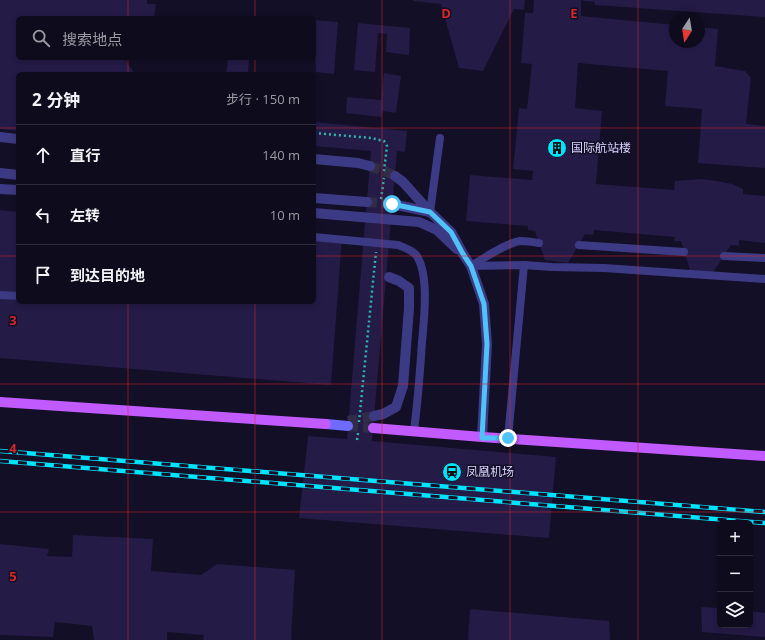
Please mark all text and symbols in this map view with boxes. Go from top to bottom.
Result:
text: D [441,4,451,22]
text: E [570,4,578,22]
north arrow [669,12,705,48]
search box [16,16,316,60]
icon: search [30,27,52,49]
text: 搜索地点 [62,29,122,49]
text: 2 分钟 [32,88,80,111]
text: 步行 · 150 m [226,90,300,108]
building icon: 国际航站楼 [546,137,568,159]
place label: 国际航站楼 [571,139,631,156]
icon: ahead [32,144,54,166]
text: 直行 [70,145,100,165]
text: 140 m [262,146,300,164]
route start [383,195,401,213]
icon: left [32,204,54,226]
text: 左转 [70,205,100,225]
text: 10 m [270,206,300,224]
icon: arrive [32,264,54,286]
text: 到达目的地 [70,265,145,285]
text: 3 [9,311,17,329]
route end [499,429,517,447]
text: 4 [9,439,17,457]
station icon: 凤凰机场 [441,461,463,483]
place label: 凤凰机场 [466,463,514,480]
map controls [717,520,753,628]
button: + [717,520,753,556]
button: − [717,556,753,592]
text: 5 [9,567,17,585]
button: layers [717,592,753,628]

